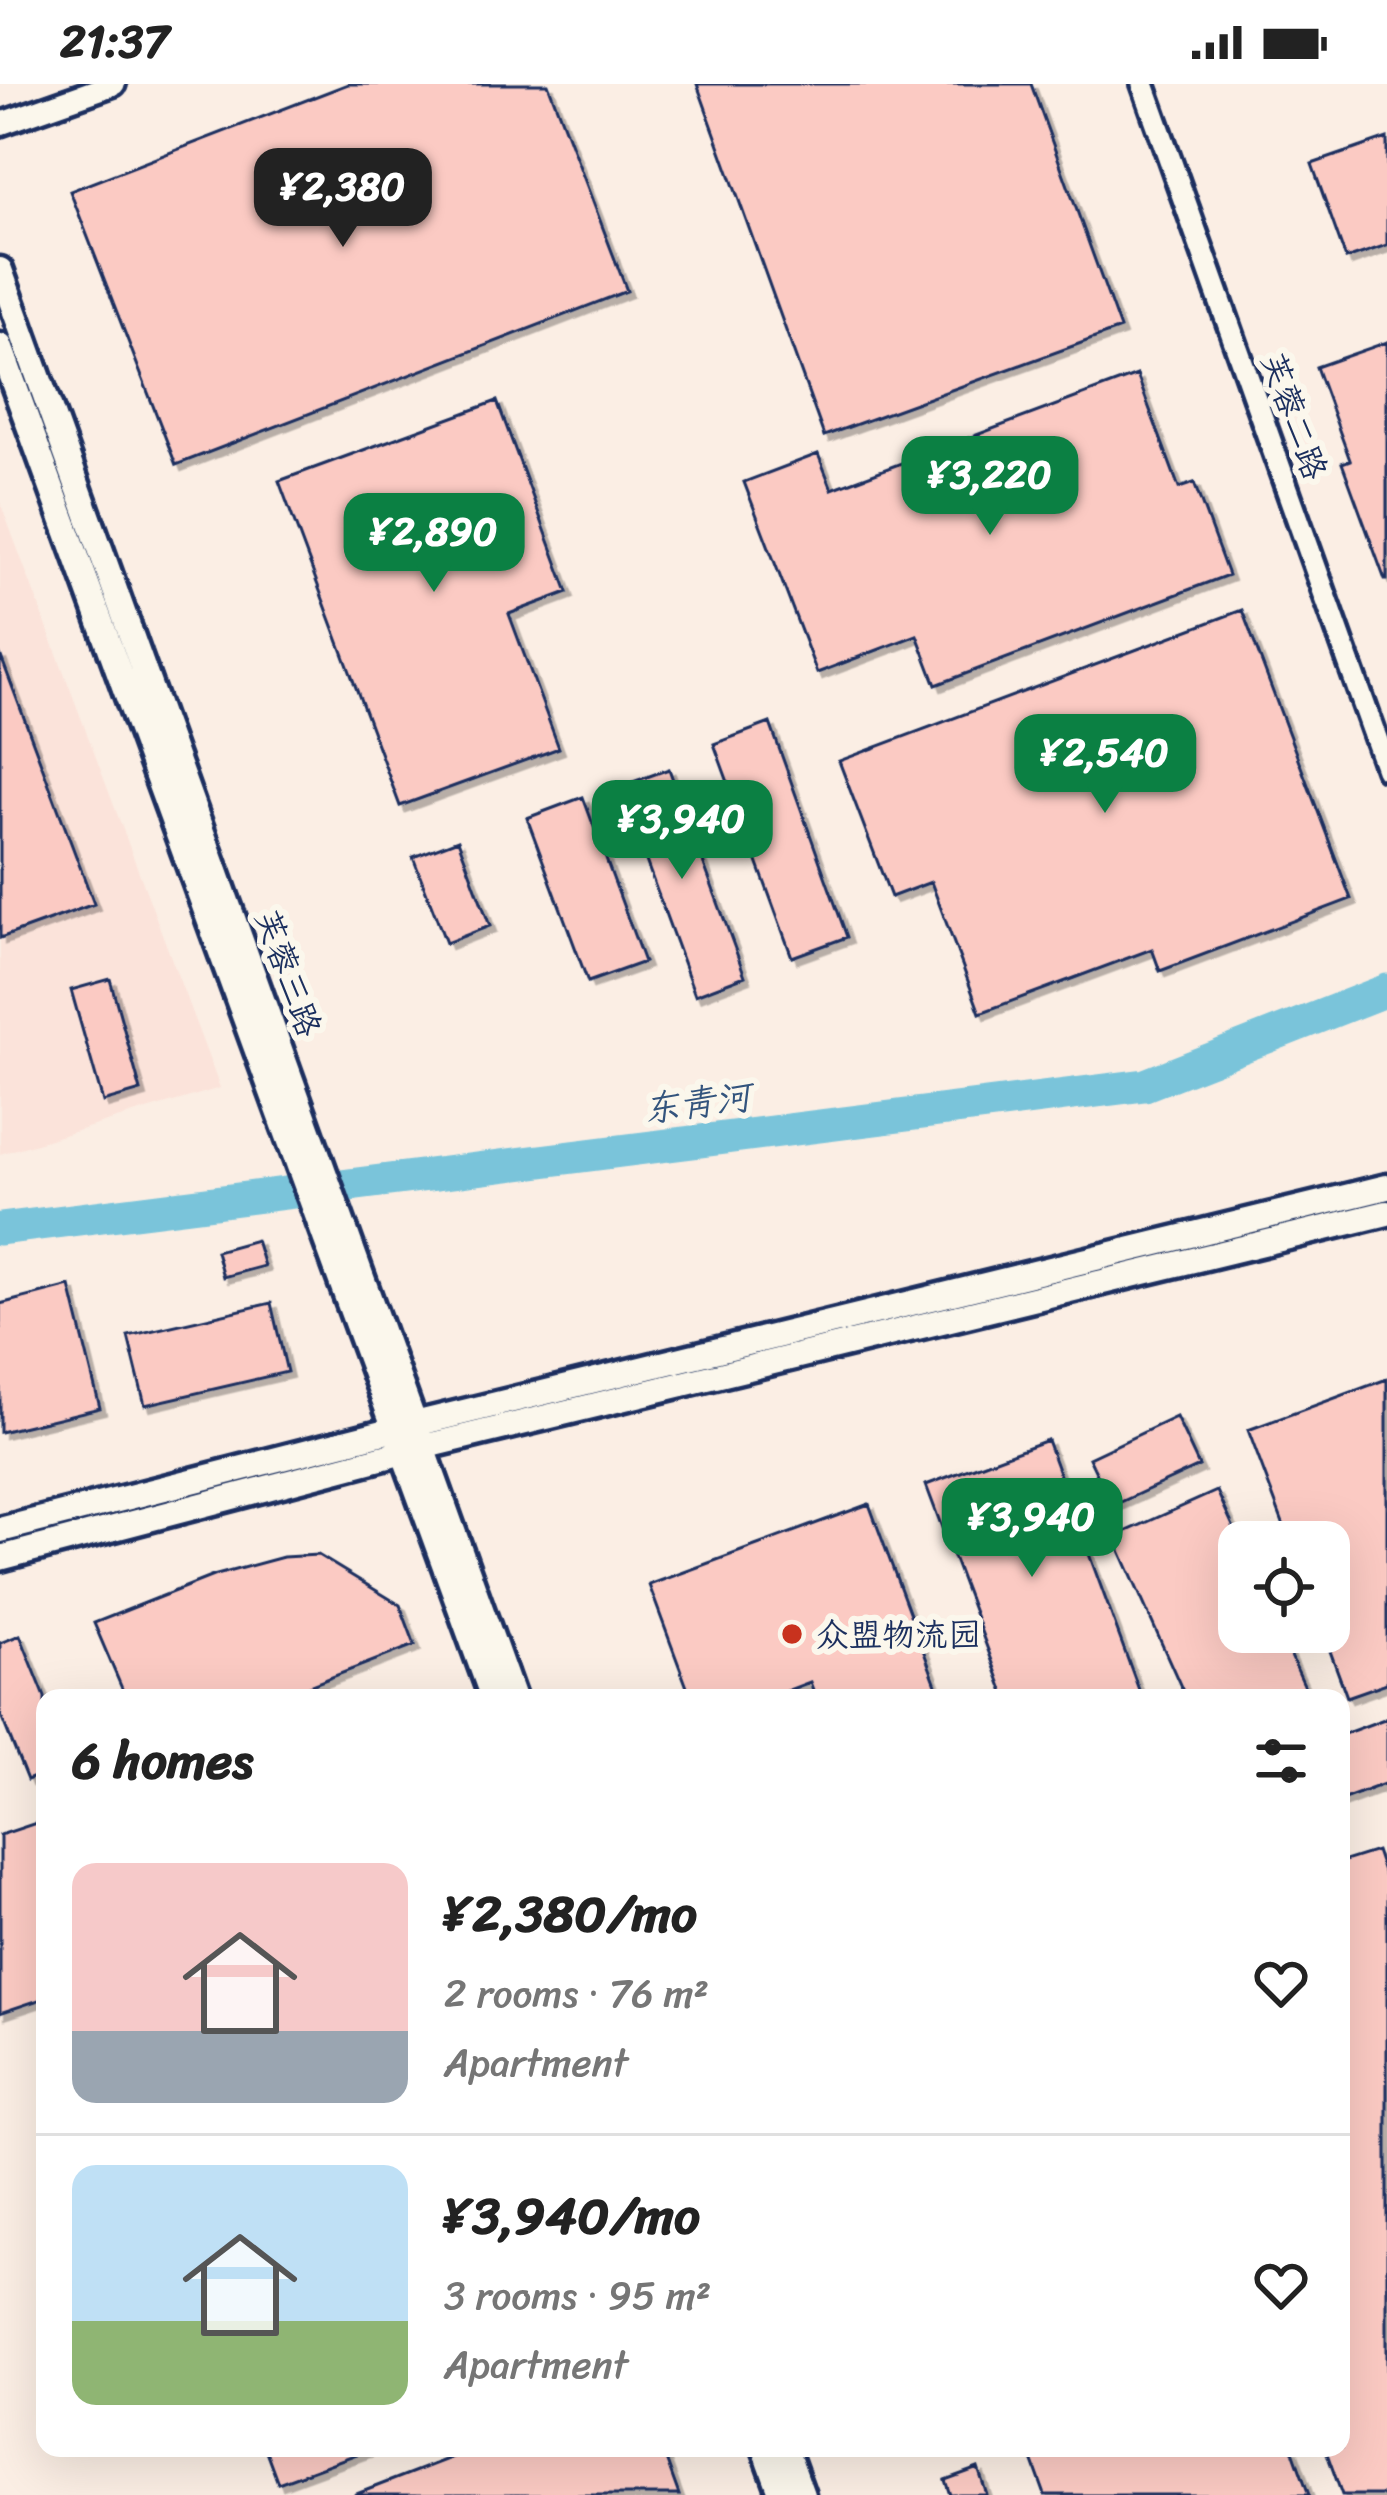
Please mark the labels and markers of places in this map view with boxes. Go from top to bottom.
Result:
pin: ¥2,380 [245,148,441,250]
pin: ¥3,220 [892,436,1088,538]
pin: ¥2,890 [336,493,532,595]
pin: ¥2,540 [1007,714,1203,816]
pin: ¥3,940 [584,780,780,882]
pin: ¥3,940 [934,1478,1130,1580]
place label: 众盟物流园 [816,1606,981,1664]
marker: 众盟物流园 [779,1621,805,1647]

